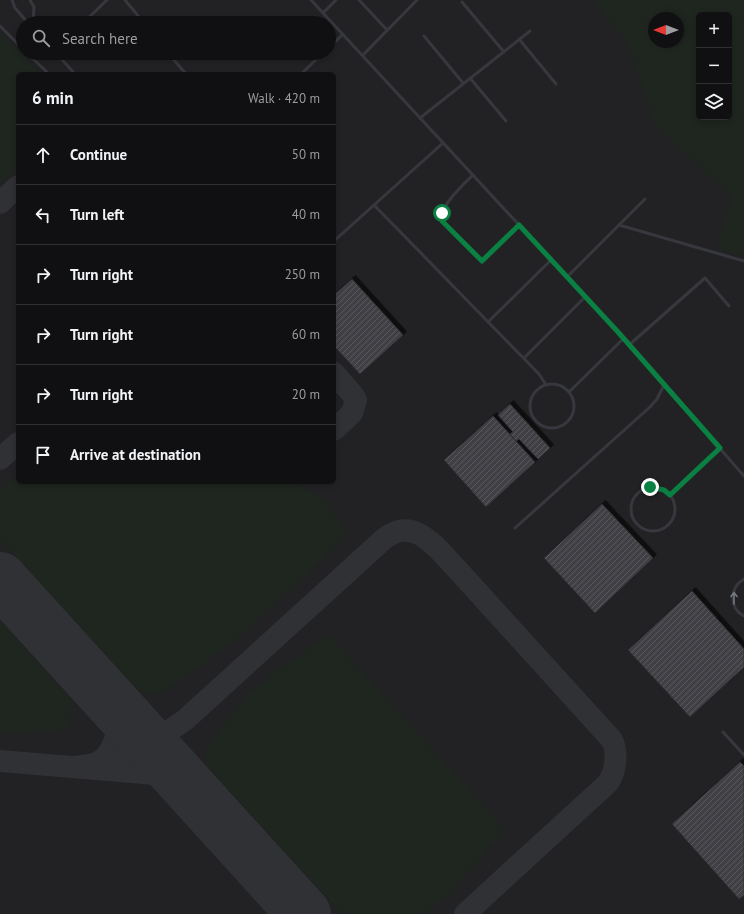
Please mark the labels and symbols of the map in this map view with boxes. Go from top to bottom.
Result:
north arrow [648,12,684,48]
route start [433,204,451,222]
route end [641,478,659,496]
one-way arrow [730,592,738,605]

